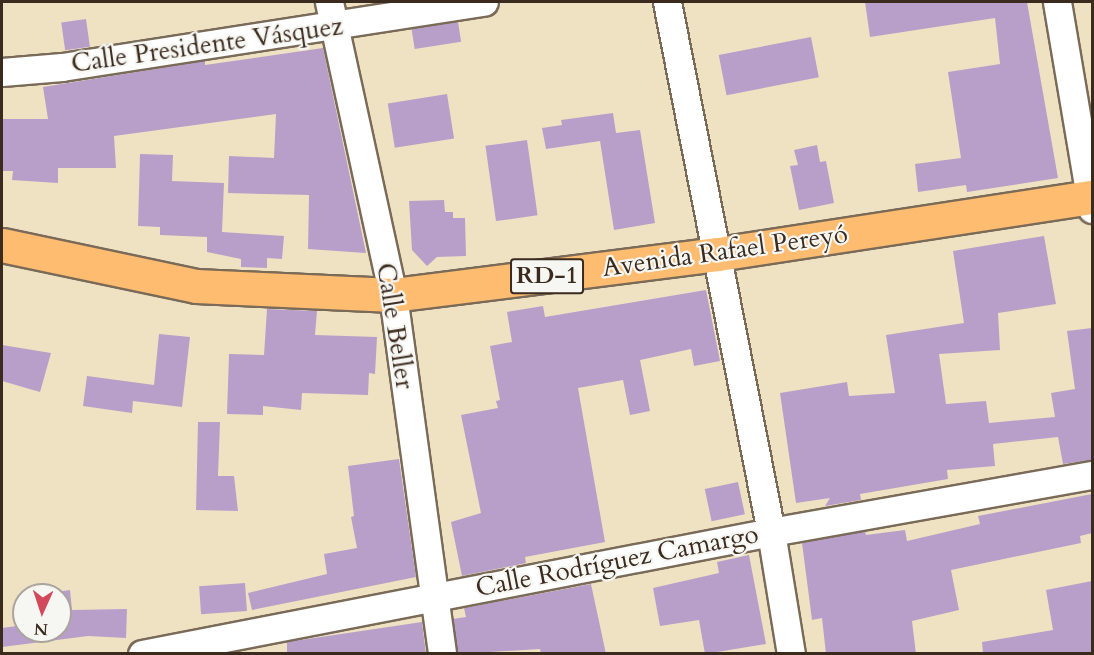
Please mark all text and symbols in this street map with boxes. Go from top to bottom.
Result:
street label: Calle Presidente Vásquez [69,10,345,80]
street label: Avenida Rafael Pereyó [600,218,850,284]
road number: RD-1 [510,255,584,297]
street label: Calle Beller [370,261,420,391]
street label: Calle Rodríguez Camargo [473,518,761,604]
north arrow [12,583,72,643]
text: N [34,618,49,640]

